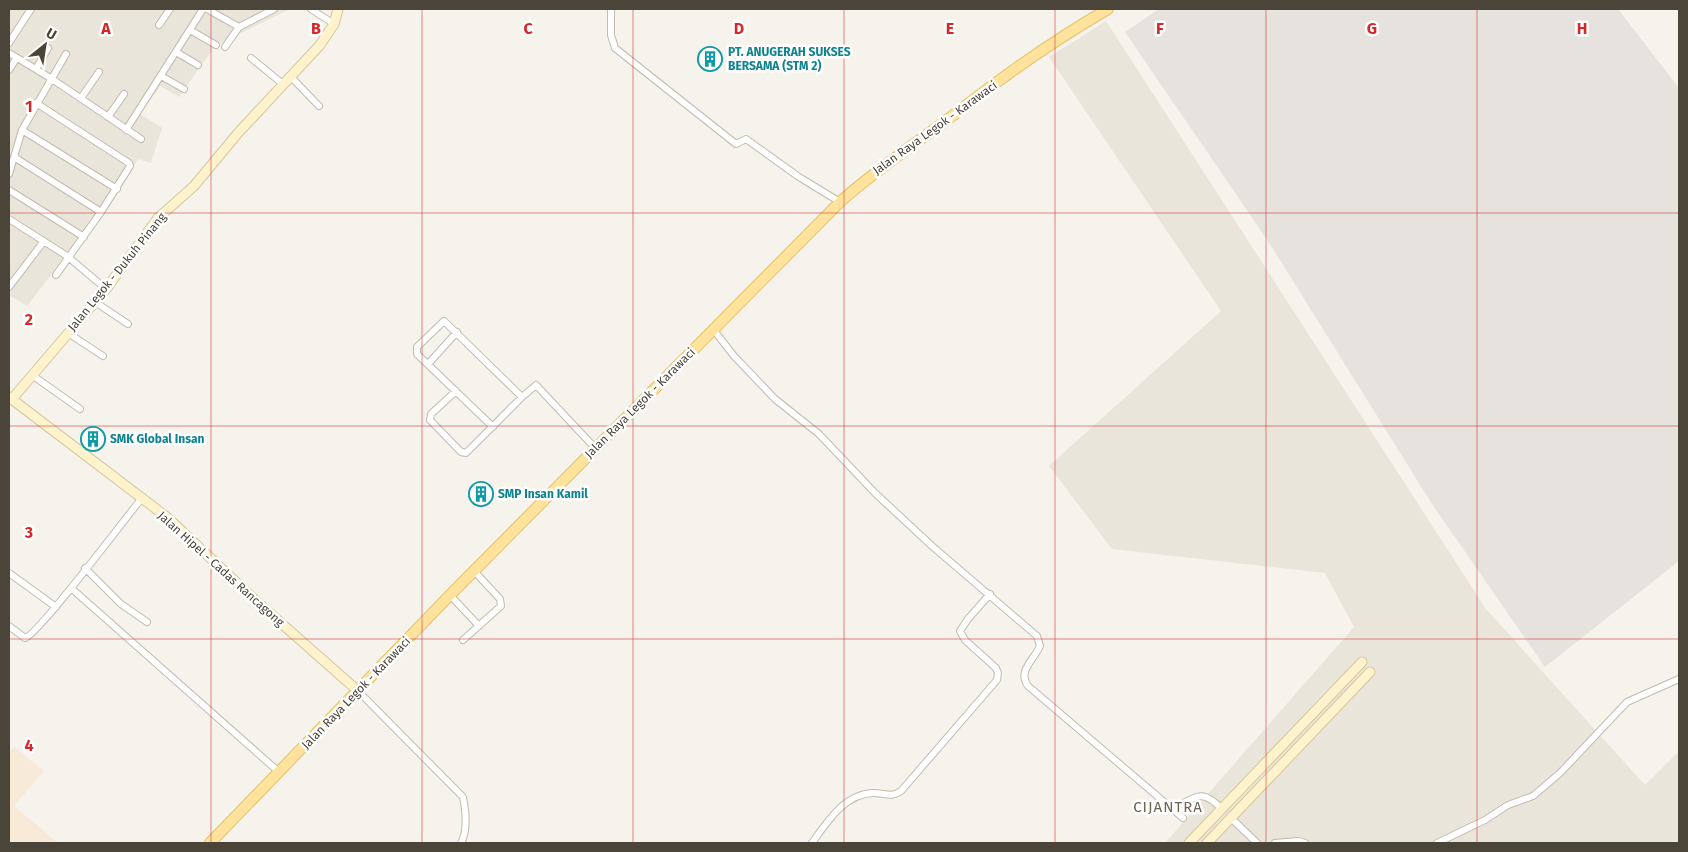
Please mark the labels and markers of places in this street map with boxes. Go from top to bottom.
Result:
place label: PT. ANUGERAH SUKSES BERSAMA (STM 2) [728,45,851,73]
building icon: PT. ANUGERAH SUKSES BERSAMA (STM 2) [697,46,723,72]
building icon: SMK Global Insan [80,426,106,452]
place label: SMK Global Insan [110,432,204,446]
building icon: SMP Insan Kamil [468,481,494,507]
place label: SMP Insan Kamil [498,487,588,501]

